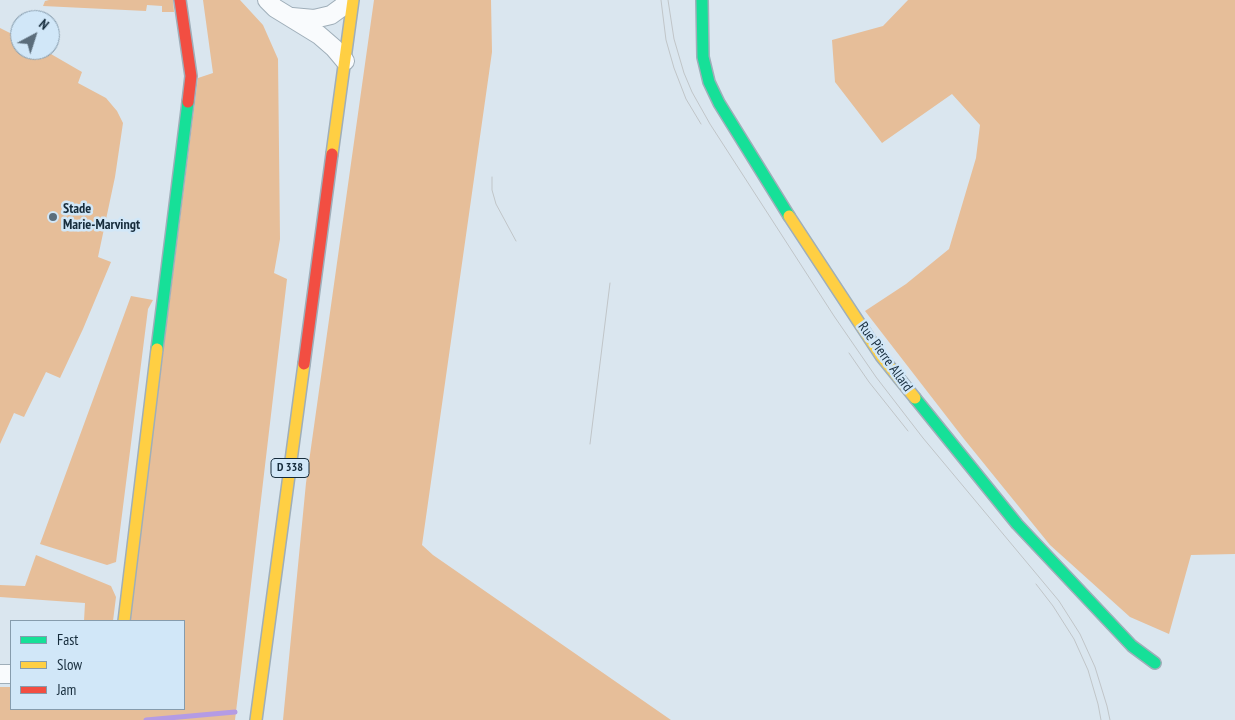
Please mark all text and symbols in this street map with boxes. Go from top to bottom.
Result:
north arrow [10,10,60,60]
text: N [35,15,53,34]
place label: Stade Marie-Marvingt [63,201,140,233]
marker: Stade Marie-Marvingt [47,211,59,223]
street label: Rue Pierre Allard [854,319,916,395]
road number: D 338 [271,458,309,478]
legend [10,620,185,710]
text: Fast [57,630,78,649]
text: Slow [57,655,82,674]
text: Jam [57,680,76,699]

